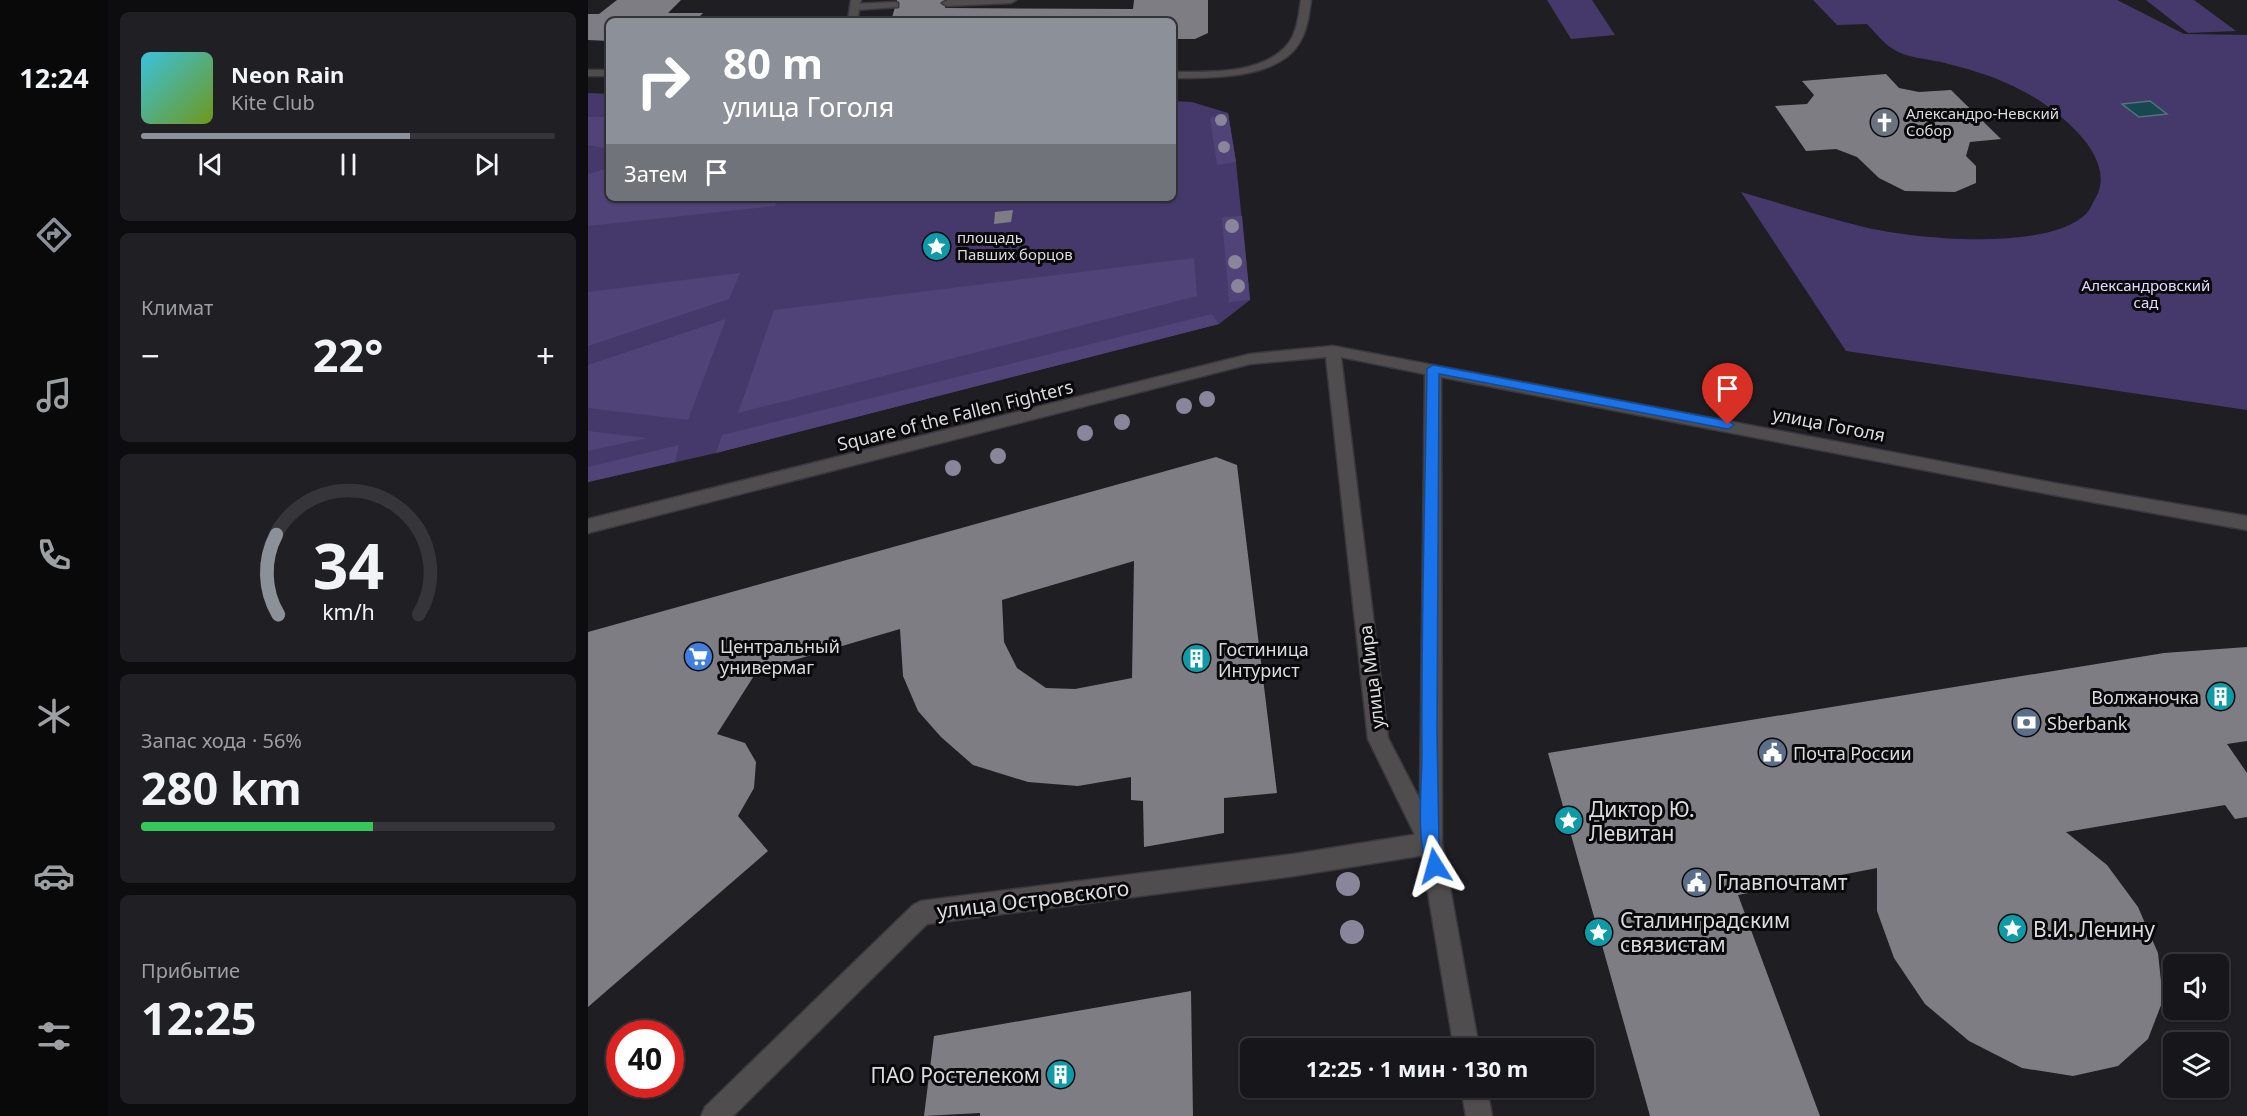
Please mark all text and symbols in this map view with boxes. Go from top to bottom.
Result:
text: 80 m [723,34,823,91]
icon: right [624,42,702,120]
text: 12:24 [19,59,89,96]
text: Neon Rain [231,59,344,89]
text: улица Гоголя [723,88,894,125]
text: Kite Club [231,89,315,116]
place label: Александро-Невский Собор [1906,103,2059,140]
church icon: Александро-Невский Собор [1869,106,1901,138]
icon: previous [194,148,227,181]
icon: pause [332,148,365,181]
icon: next [470,148,503,181]
icon: arrive [700,156,733,189]
text: Затем [624,158,688,188]
icon: directions [33,214,75,256]
place label: площадь Павших борцов [957,227,1073,264]
place icon: площадь Павших борцов [920,230,952,262]
park label: Александровский сад [2082,275,2210,312]
text: Климат [141,294,213,321]
text: 22° [313,324,383,385]
text: − [141,333,160,378]
text: + [536,333,555,378]
pin [1702,363,1753,425]
icon: arrive [1711,372,1744,405]
icon: music [33,374,75,416]
street label: Square of the Fallen Fighters [835,374,1075,456]
street label: улица Гоголя [1771,401,1887,447]
text: 34 [312,522,384,607]
icon: phone [33,534,75,576]
text: km/h [322,597,374,626]
street label: улица Мира [1353,624,1389,730]
place label: Центральный универмаг [720,634,840,679]
place label: Гостиница Интурист [1218,637,1309,682]
supermarket icon: Центральный универмаг [683,640,715,672]
building icon: Гостиница Интурист [1181,643,1213,675]
building icon: Волжаночка [2204,681,2236,713]
place label: Волжаночка [2091,685,2199,709]
icon: climate [33,695,75,737]
bank icon: Sberbank [2010,707,2042,739]
place label: Sberbank [2047,711,2128,735]
text: Запас хода · 56% [141,727,302,754]
public building icon: Почта России [1756,737,1788,769]
place label: Почта России [1793,741,1912,765]
text: 280 km [141,757,302,818]
place label: Диктор Ю. Левитан [1589,795,1695,847]
place icon: Диктор Ю. Левитан [1552,805,1584,837]
position arrow [1403,834,1467,898]
icon: car [33,855,75,897]
public building icon: Главпочтамт [1680,866,1712,898]
place label: Главпочтамт [1717,868,1848,896]
street label: улица Островского [935,873,1131,925]
place label: Сталинградским связистам [1620,906,1790,958]
place icon: В.И. Ленину [1996,913,2028,945]
place label: В.И. Ленину [2033,915,2155,943]
place icon: Сталинградским связистам [1583,916,1615,948]
map controls [2163,954,2229,1098]
button: sound [2163,954,2229,1020]
text: Прибытие [141,957,240,984]
text: 12:25 [141,987,257,1048]
icon: filters [33,1015,75,1057]
speed limit sign: 40 [606,1020,684,1098]
button: layers [2163,1032,2229,1098]
text: 12:25 · 1 мин · 130 m [1306,1053,1528,1083]
building icon: ПАО Ростелеком [1045,1059,1077,1091]
place label: ПАО Ростелеком [871,1061,1040,1089]

